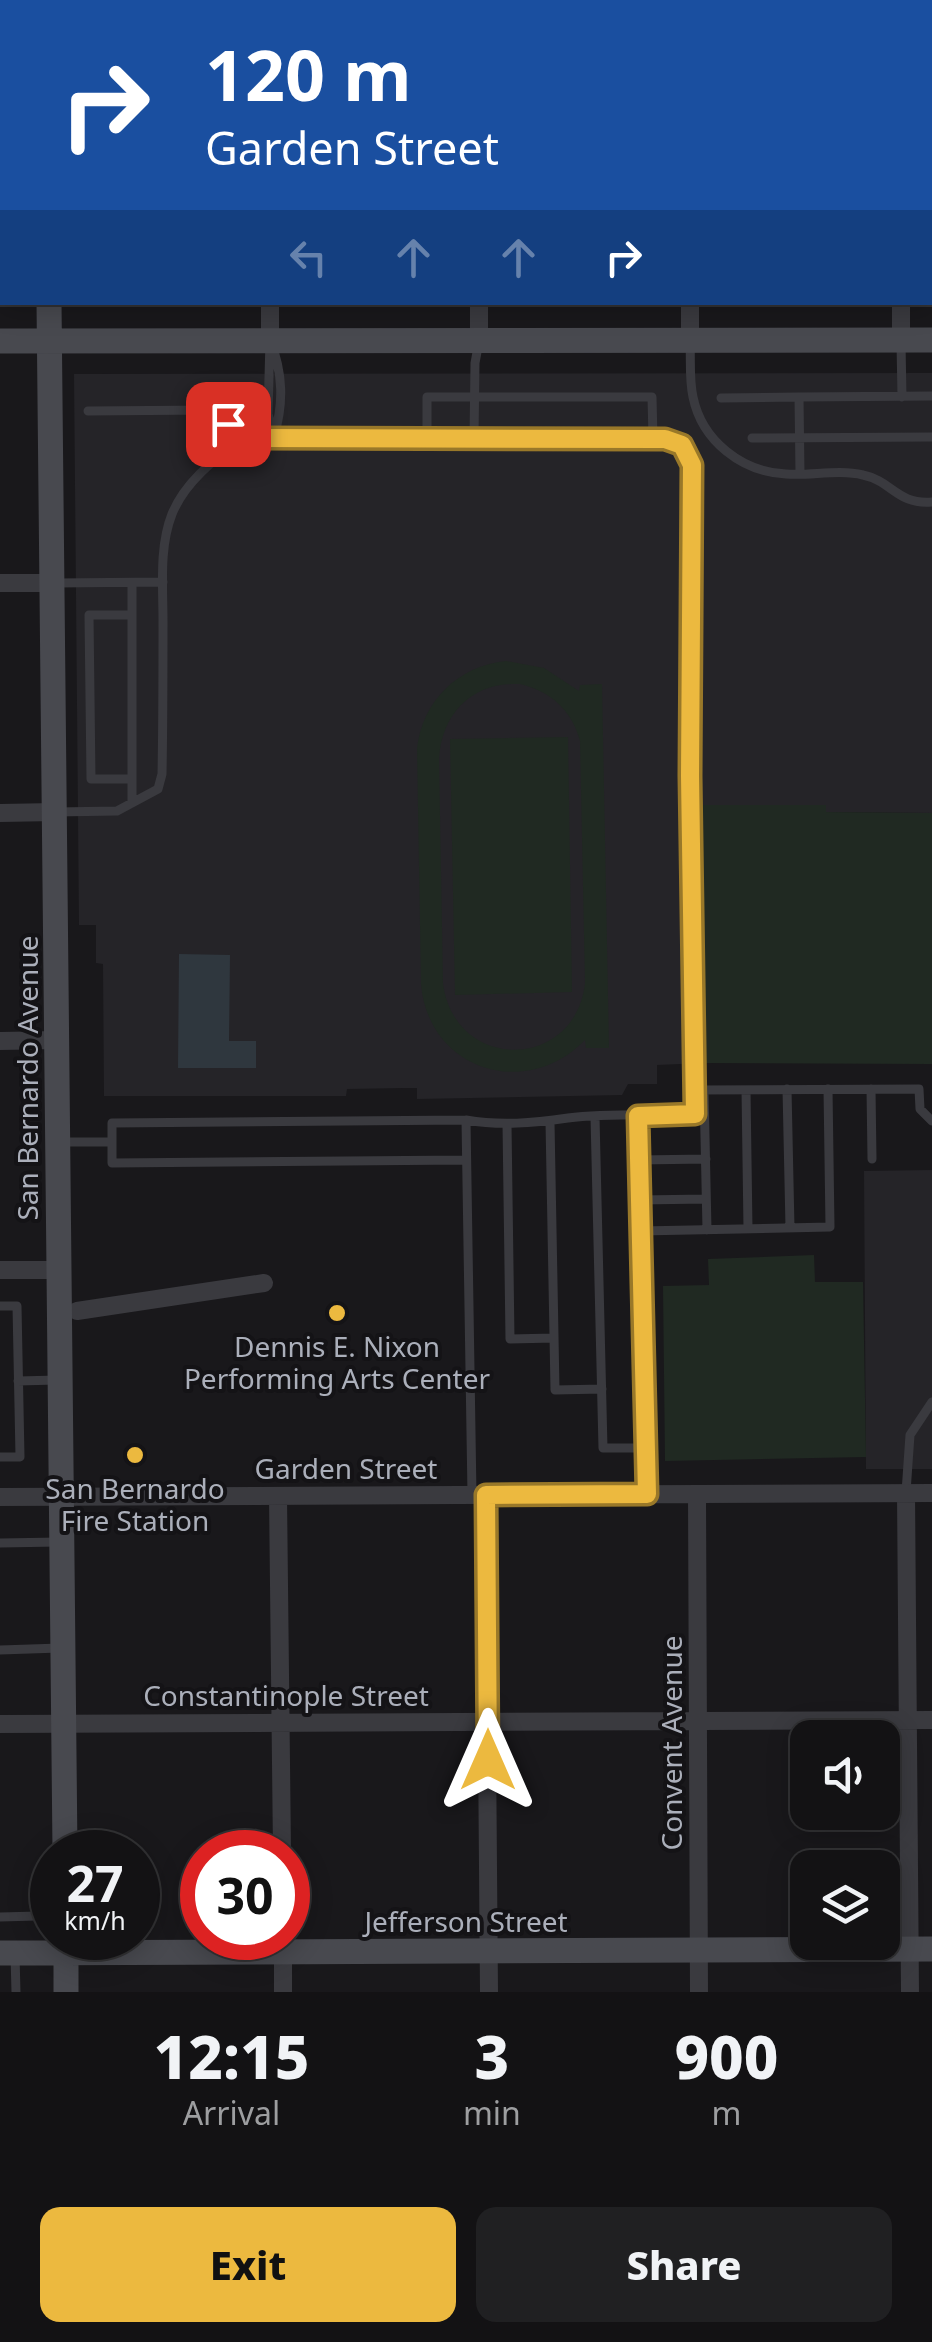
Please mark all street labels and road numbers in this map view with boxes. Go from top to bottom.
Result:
street label: San Bernardo Avenue [8,936,46,1221]
street label: Garden Street [255,1449,437,1487]
street label: Convent Avenue [652,1636,690,1850]
street label: Constantinople Street [143,1676,429,1714]
street label: Jefferson Street [361,1902,568,1940]

